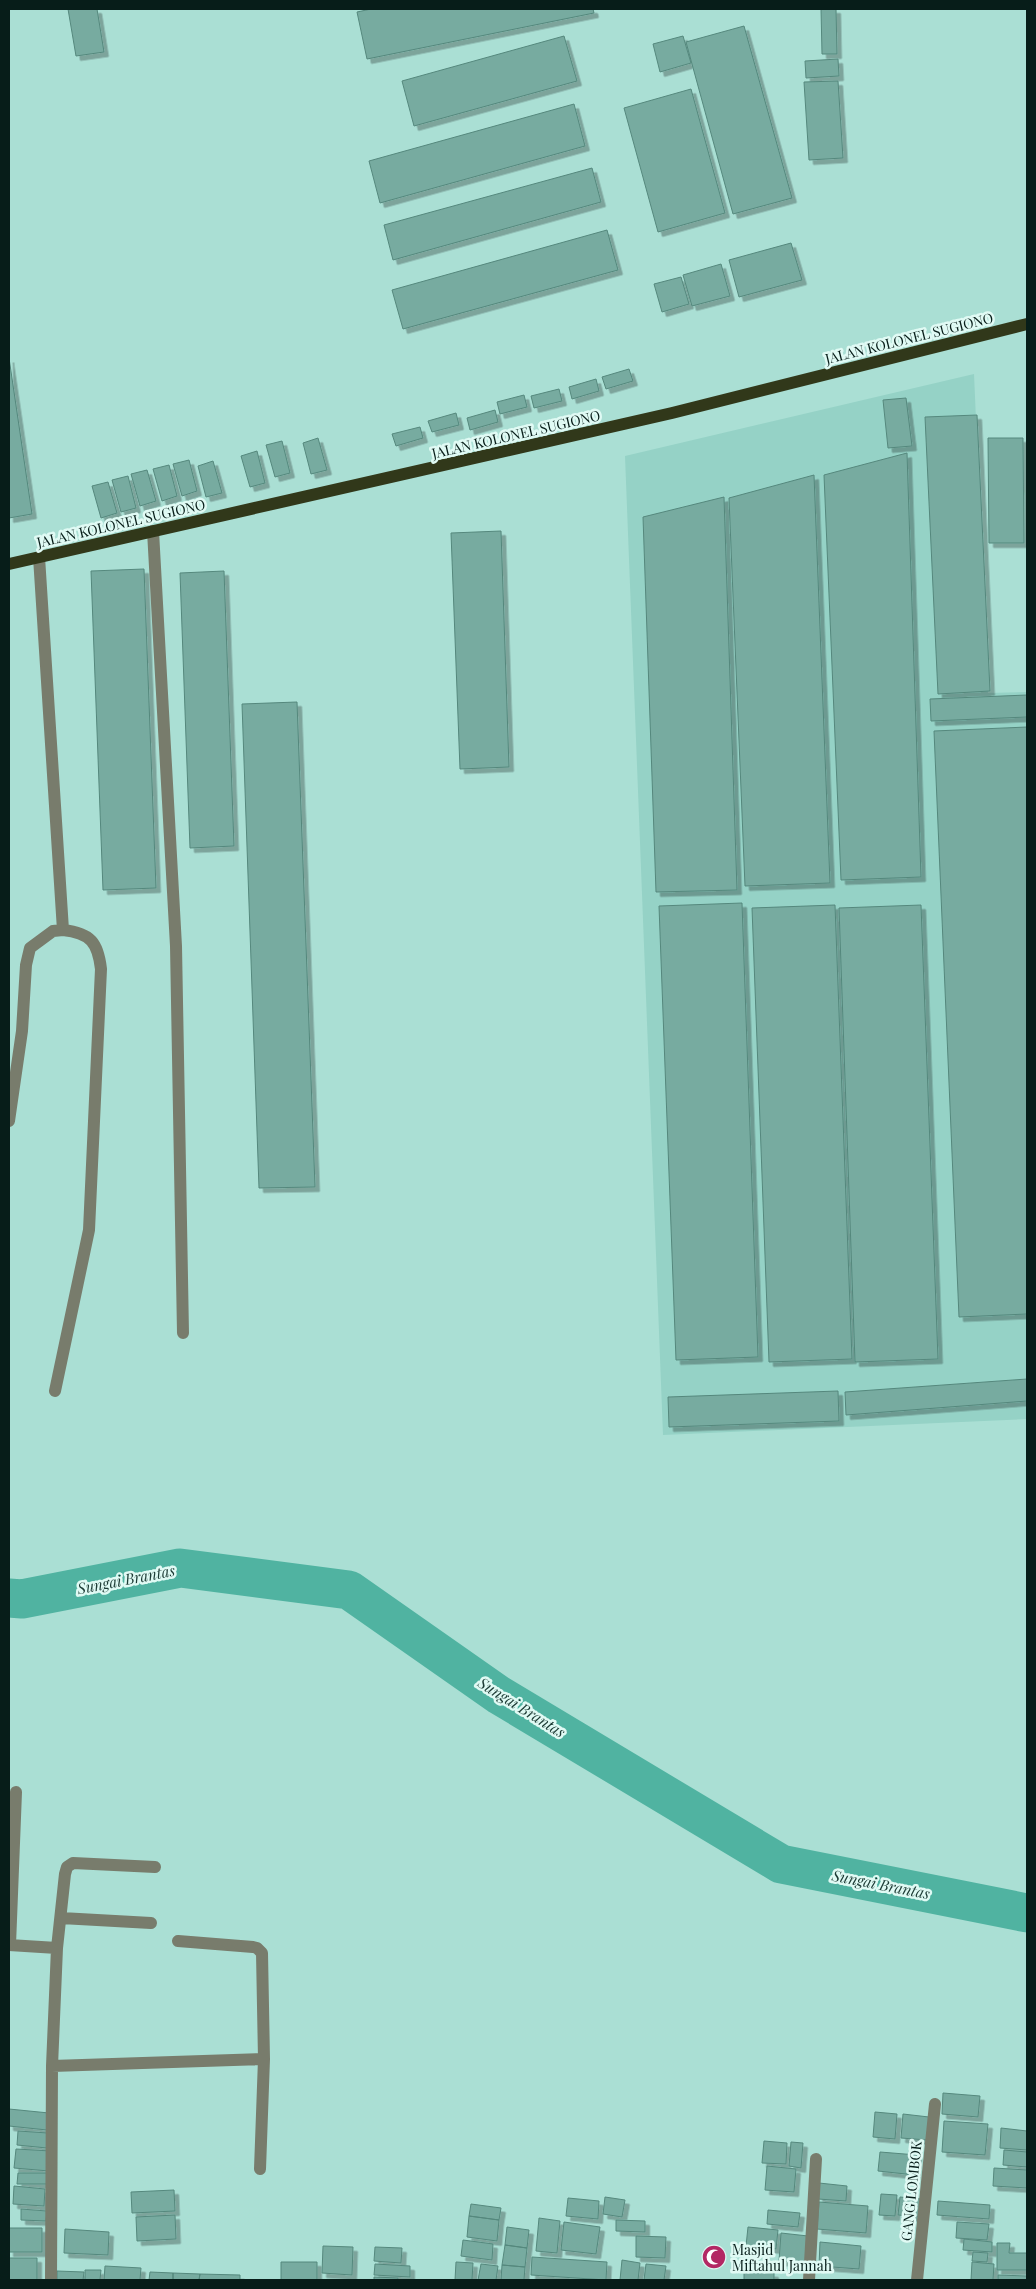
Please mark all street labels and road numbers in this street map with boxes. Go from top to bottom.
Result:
street label: JALAN KOLONEL SUGIONO [822,308,995,368]
street label: JALAN KOLONEL SUGIONO [429,405,602,463]
street label: JALAN KOLONEL SUGIONO [34,494,207,552]
street label: GANG LOMBOK [896,2139,926,2242]

